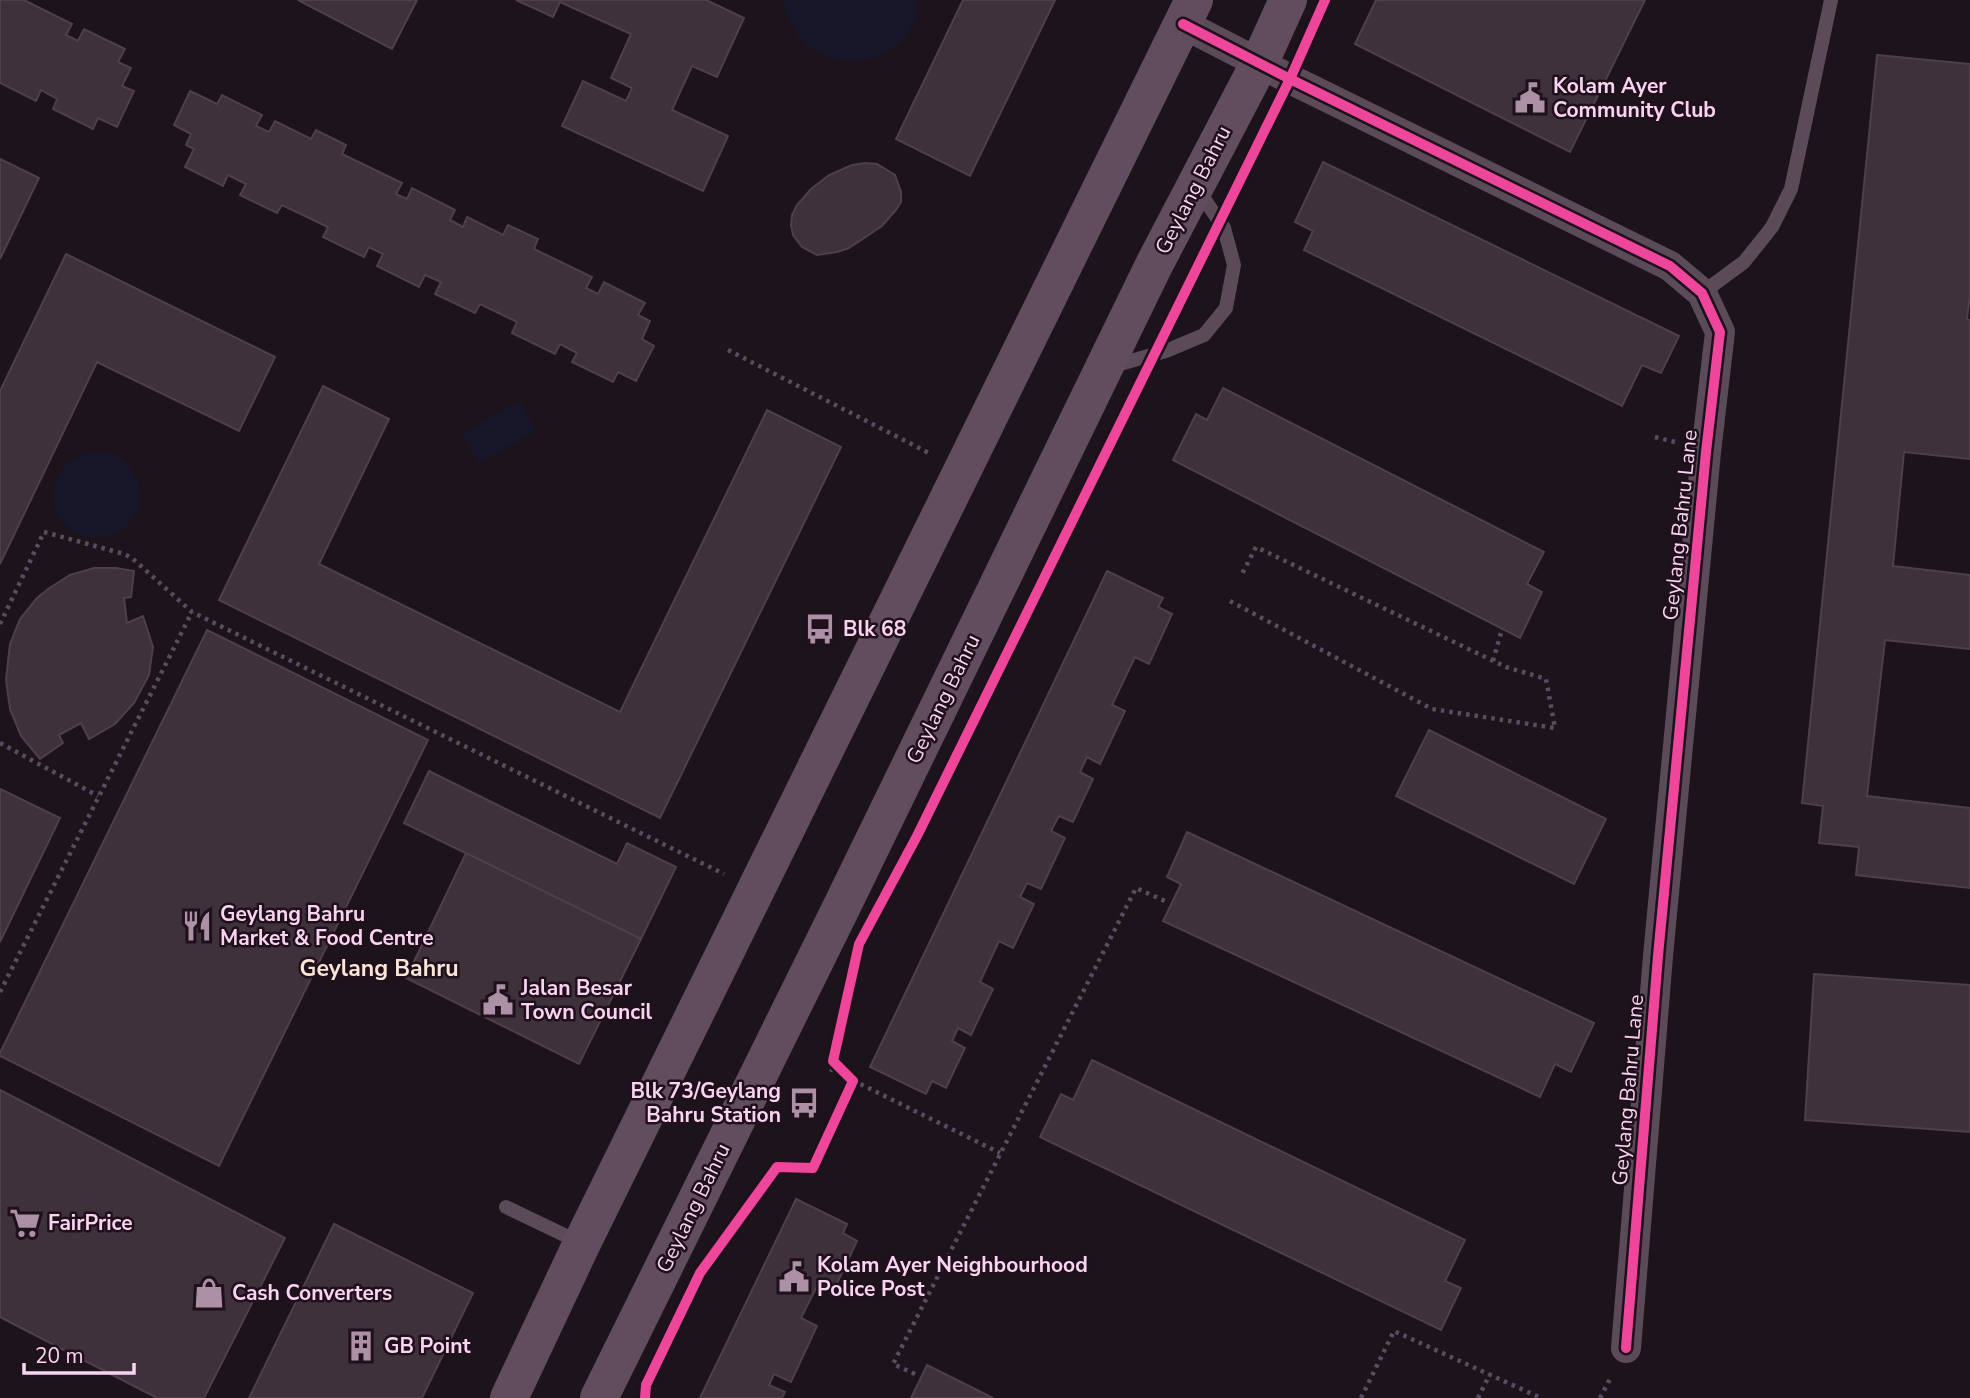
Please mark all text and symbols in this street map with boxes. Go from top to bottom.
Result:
place label: Kolam Ayer Community Club [1553,72,1716,124]
public building icon: Kolam Ayer Community Club [1513,81,1547,115]
street label: Geylang Bahru [1149,121,1237,259]
street label: Geylang Bahru Lane [1656,428,1704,622]
bus stop icon: Blk 68 [803,612,837,646]
place label: Blk 68 [843,615,906,643]
street label: Geylang Bahru [900,630,986,768]
place label: Geylang Bahru Market & Food Centre [220,900,434,952]
restaurant icon: Geylang Bahru Market & Food Centre [180,909,214,943]
district label: Geylang Bahru [300,953,458,984]
place label: Jalan Besar Town Council [520,974,652,1026]
public building icon: Jalan Besar Town Council [481,983,515,1017]
street label: Geylang Bahru Lane [1606,993,1650,1187]
place label: Blk 73/Geylang Bahru Station [630,1077,781,1129]
bus stop icon: Blk 73/Geylang Bahru Station [787,1086,821,1120]
street label: Geylang Bahru [650,1139,736,1277]
supermarket icon: FairPrice [8,1206,42,1240]
place label: FairPrice [48,1209,133,1237]
place label: Kolam Ayer Neighbourhood Police Post [817,1251,1088,1303]
public building icon: Kolam Ayer Neighbourhood Police Post [777,1260,811,1294]
shop icon: Cash Converters [192,1276,226,1310]
place label: Cash Converters [232,1279,392,1307]
building icon: GB Point [344,1329,378,1363]
scale bar [24,1332,135,1376]
place label: GB Point [384,1332,471,1360]
text: 20 m [35,1342,84,1370]

